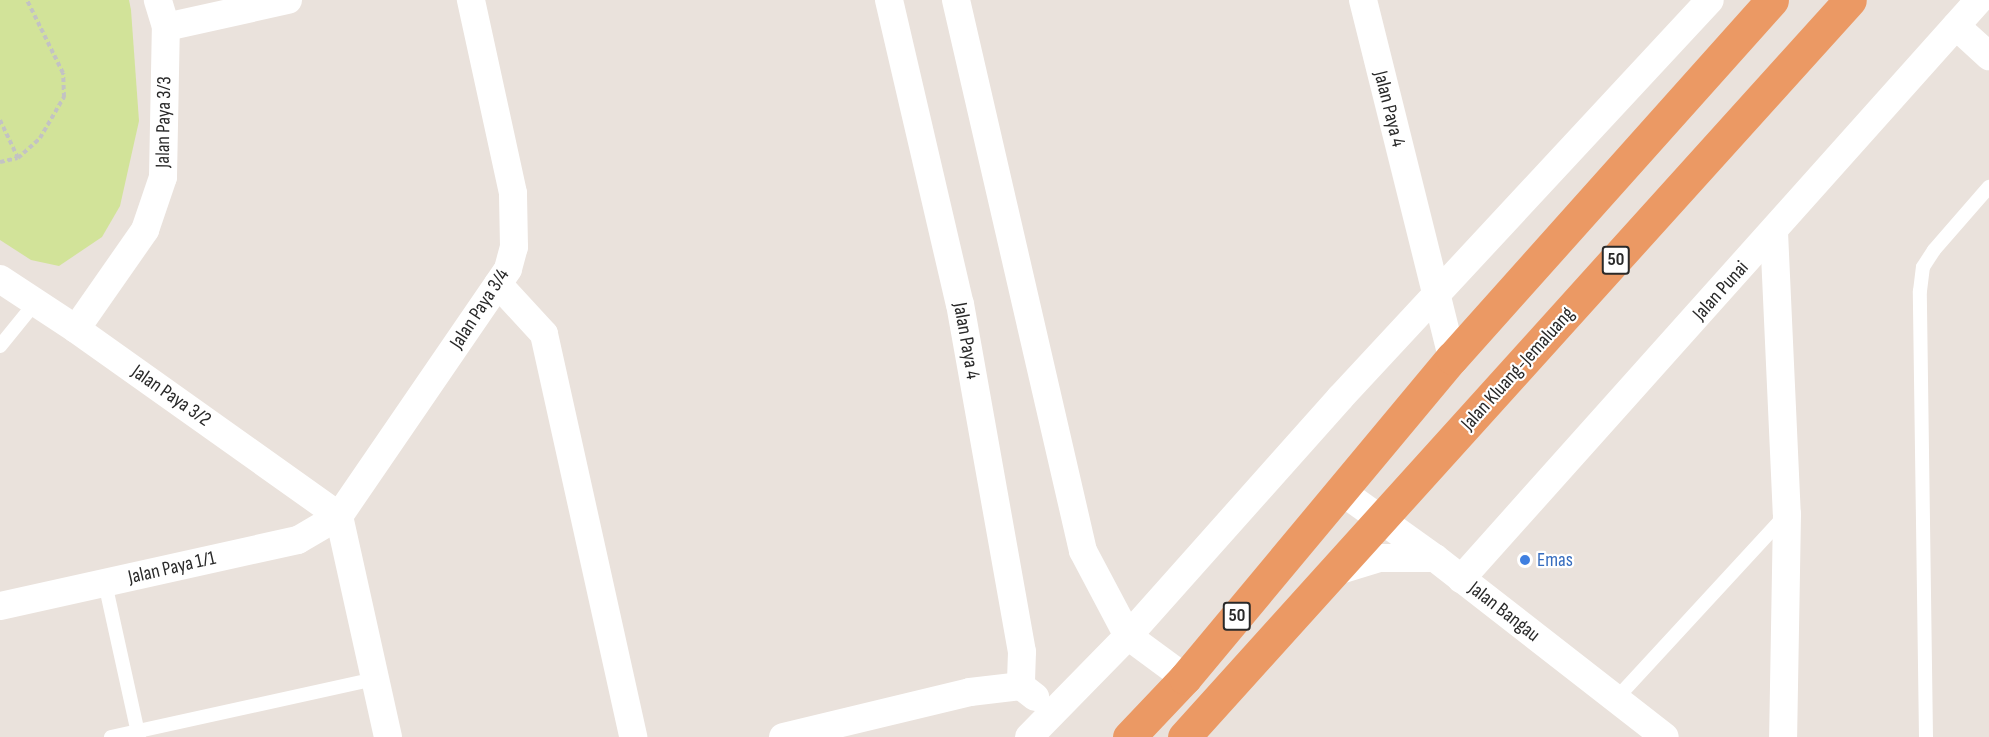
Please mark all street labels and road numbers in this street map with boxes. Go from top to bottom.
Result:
street label: Jalan Paya 4 [1368,69,1410,149]
street label: Jalan Paya 3/3 [151,76,177,168]
road number: 50 [1601,245,1631,275]
street label: Jalan Punai [1688,256,1754,326]
street label: Jalan Paya 3/4 [445,264,515,354]
street label: Jalan Paya 4 [947,301,985,381]
street label: Jalan Kluang-Jemaluang [1456,302,1580,436]
street label: Jalan Paya 3/2 [127,360,215,432]
street label: Jalan Paya 1/1 [126,546,218,590]
street label: Jalan Bangau [1464,577,1544,647]
road number: 50 [1222,601,1252,631]

